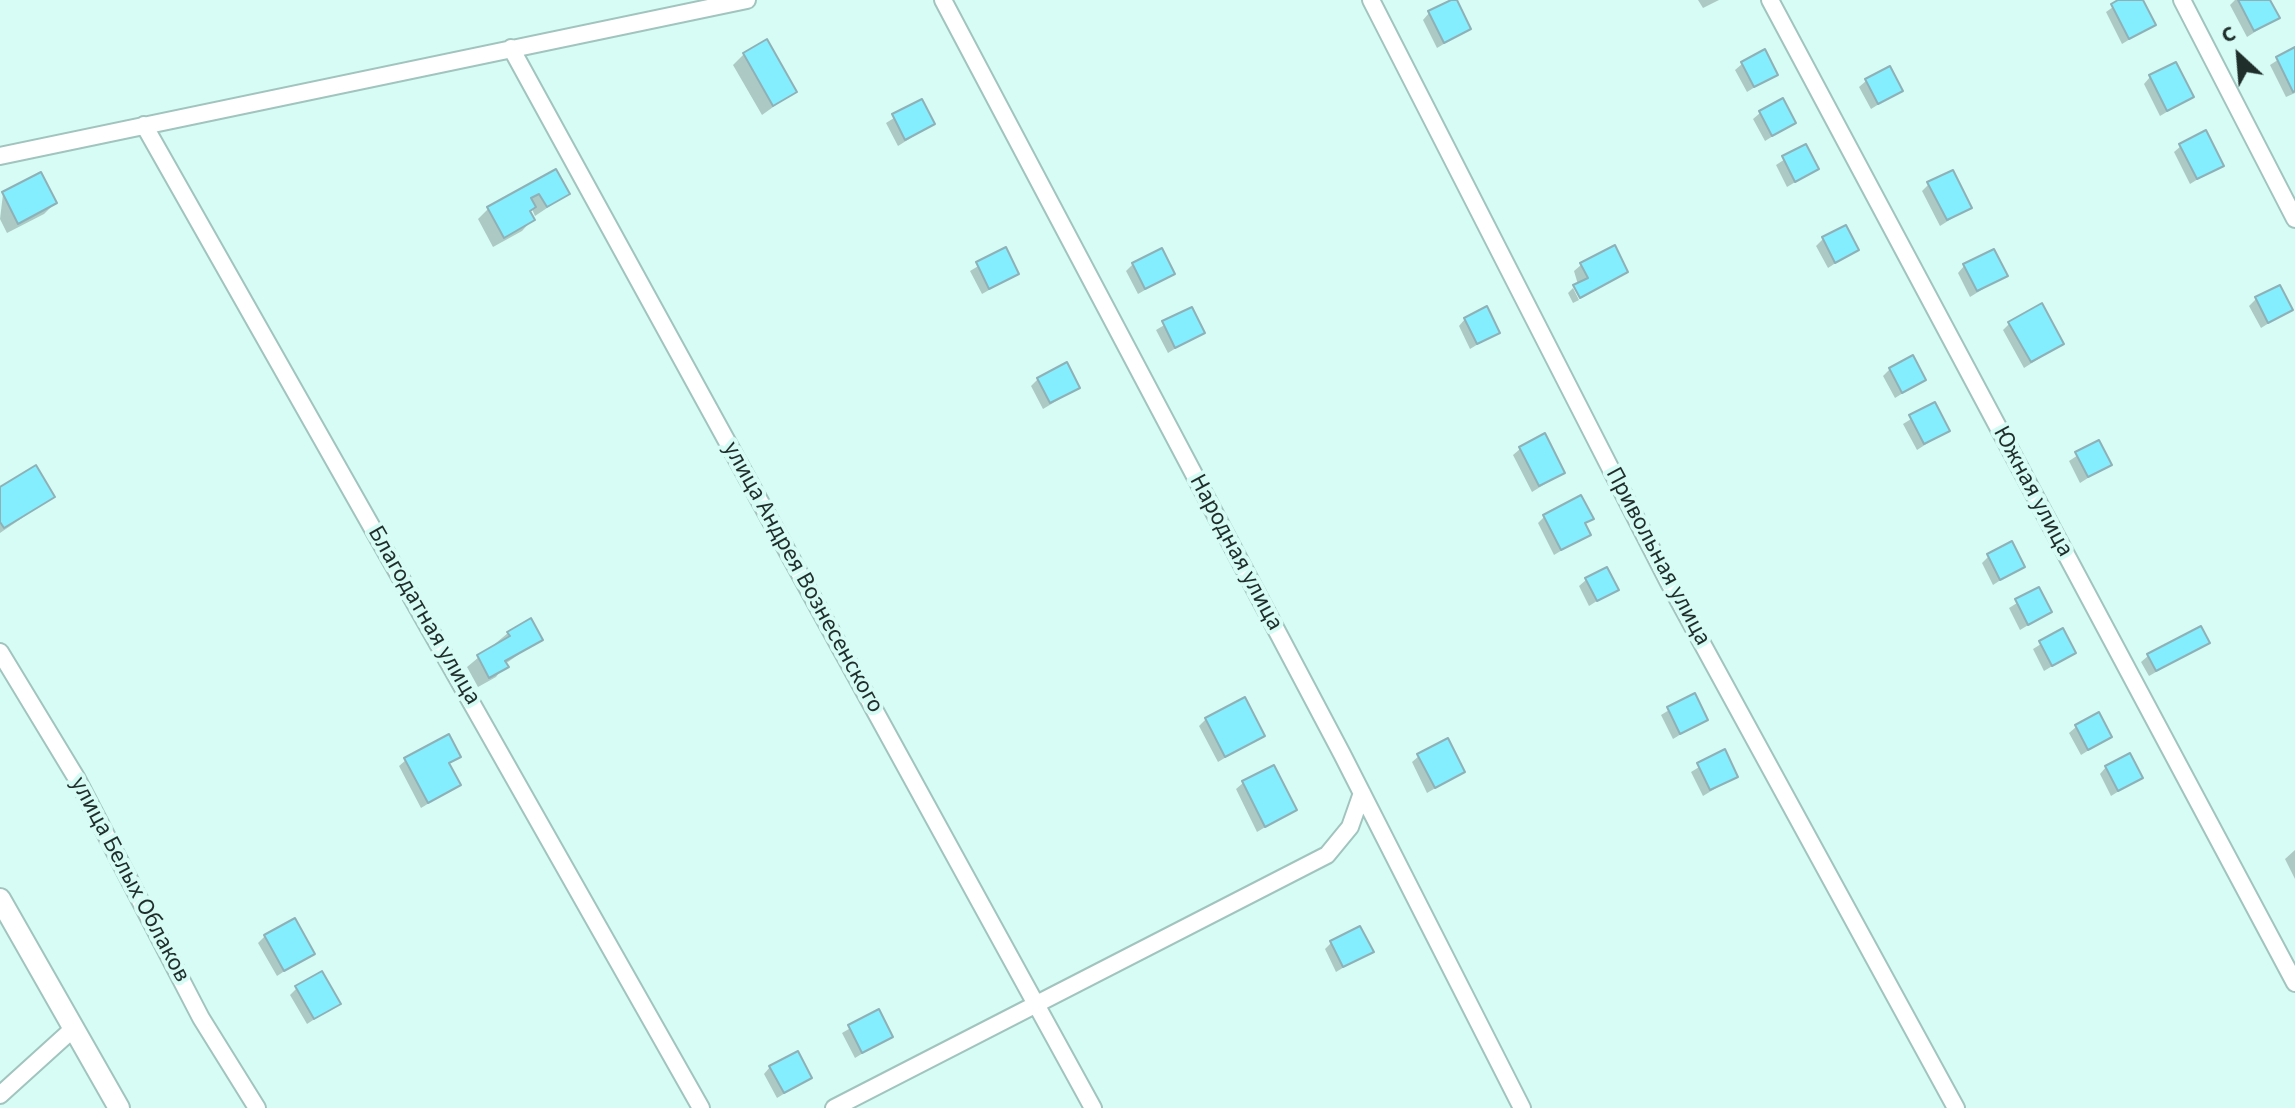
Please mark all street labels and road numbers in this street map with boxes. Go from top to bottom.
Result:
street label: Южная улица [1986,422,2078,562]
street label: улица Андрея Вознесенского [715,437,889,719]
street label: Привольная улица [1598,463,1716,651]
street label: Народная улица [1182,470,1288,636]
street label: Благодатная улица [360,521,486,711]
street label: улица Белых Облаков [63,772,195,988]

